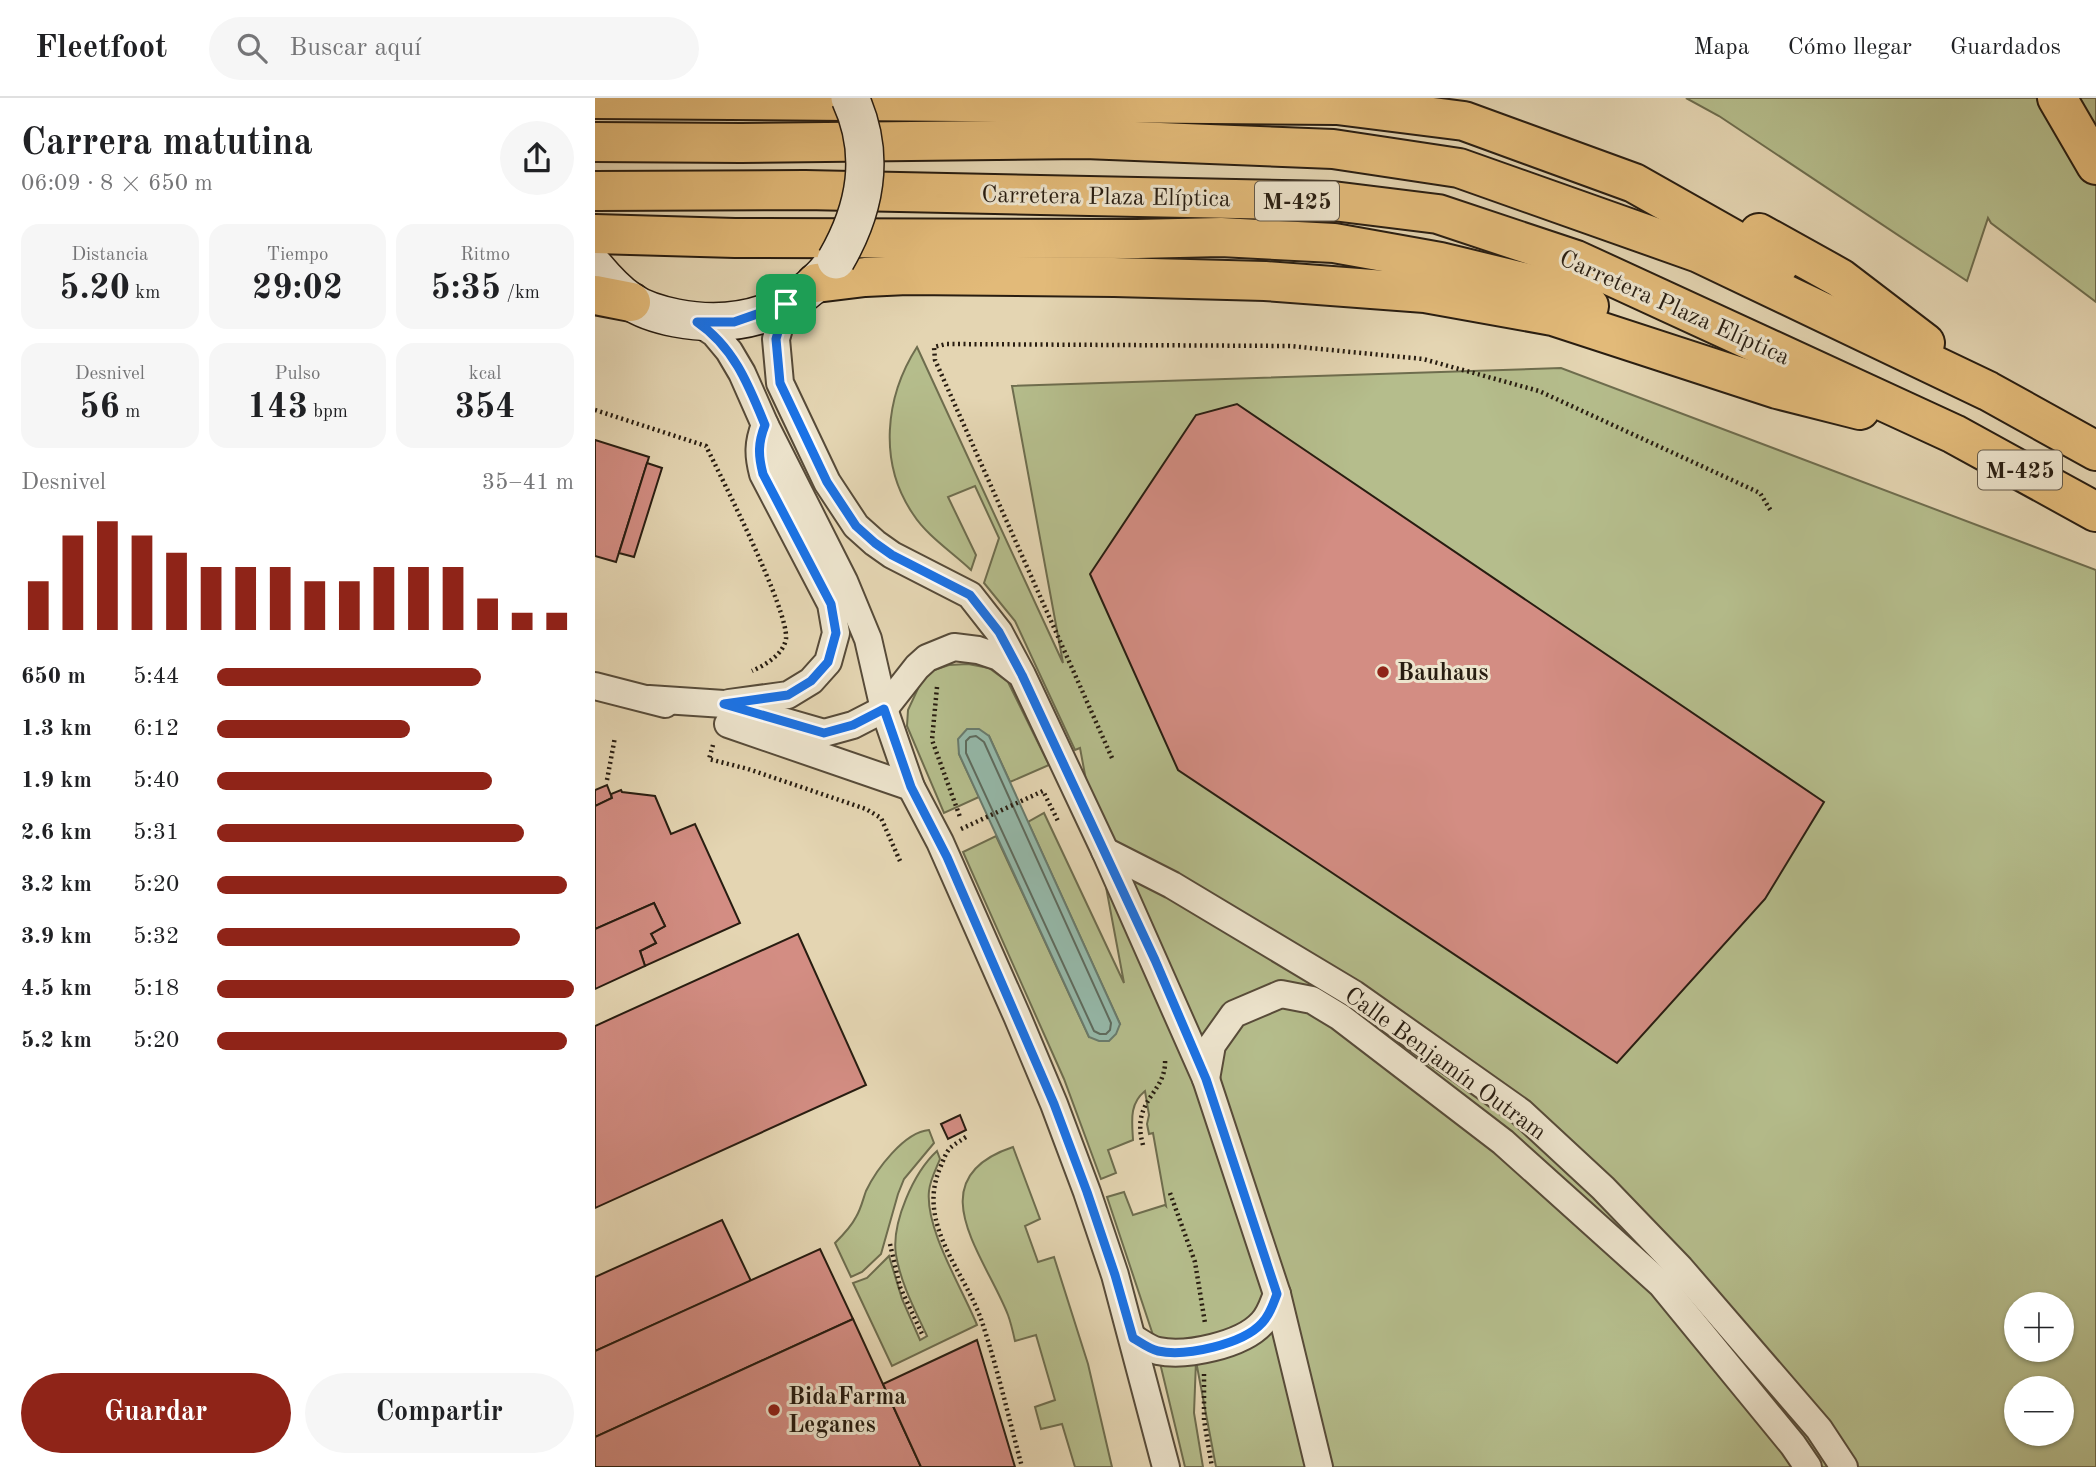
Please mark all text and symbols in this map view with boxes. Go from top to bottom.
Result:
search box [209,17,699,80]
icon: search [233,29,271,67]
text: Fleetfoot [35,32,167,65]
text: Buscar aquí [289,35,421,61]
text: Mapa [1693,36,1750,60]
text: Cómo llegar [1788,36,1912,60]
text: Guardados [1950,36,2061,60]
button: share [500,121,574,195]
text: Carrera matutina [21,125,313,163]
text: 06:09 · 8 × 650 m [21,172,213,195]
road number: M-425 [1255,181,1339,220]
street label: Carretera Plaza Elíptica [981,184,1231,212]
text: Distancia [71,246,148,265]
text: Tiempo [267,246,328,265]
text: Ritmo [460,246,510,265]
street label: Carretera Plaza Elíptica [1555,247,1793,371]
text: 5.20 [59,271,130,306]
text: 29:02 [252,271,343,306]
text: 5:35 [430,271,501,306]
pin [756,274,816,334]
text: km [130,284,160,303]
text: /km [501,284,540,303]
icon: arrive [767,285,805,323]
text: Desnivel [75,365,145,384]
text: Pulso [275,365,320,384]
text: kcal [469,365,502,384]
text: 56 [79,390,120,425]
text: 143 [247,390,308,425]
text: 354 [455,390,516,425]
text: m [120,403,140,422]
text: bpm [308,403,348,422]
road number: M-425 [1978,450,2062,490]
text: Desnivel [21,471,106,494]
text: 35–41 m [482,471,574,494]
place label: Bauhaus [1397,662,1489,686]
marker: Bauhaus [1375,664,1391,680]
text: 650 m [21,665,86,688]
text: 5:44 [133,665,179,688]
text: 1.3 km [21,717,92,740]
text: 6:12 [133,717,179,740]
text: 1.9 km [21,769,92,792]
text: 5:40 [133,769,179,792]
text: 2.6 km [21,821,92,844]
text: 5:31 [133,821,179,844]
text: 3.2 km [21,873,92,896]
text: 5:20 [133,873,179,896]
text: 3.9 km [21,925,92,948]
text: 5:32 [133,925,179,948]
text: 4.5 km [21,977,92,1000]
text: 5:18 [133,977,179,1000]
street label: Calle Benjamín Outram [1340,984,1550,1146]
text: 5.2 km [21,1029,92,1052]
text: 5:20 [133,1029,179,1052]
map controls [2004,1292,2074,1446]
button: + [2004,1292,2074,1362]
button: Guardar [21,1373,291,1453]
button: Compartir [305,1373,574,1453]
button: − [2004,1376,2074,1446]
place label: BidaFarma Leganes [788,1386,907,1438]
marker: BidaFarma Leganes [766,1402,782,1418]

